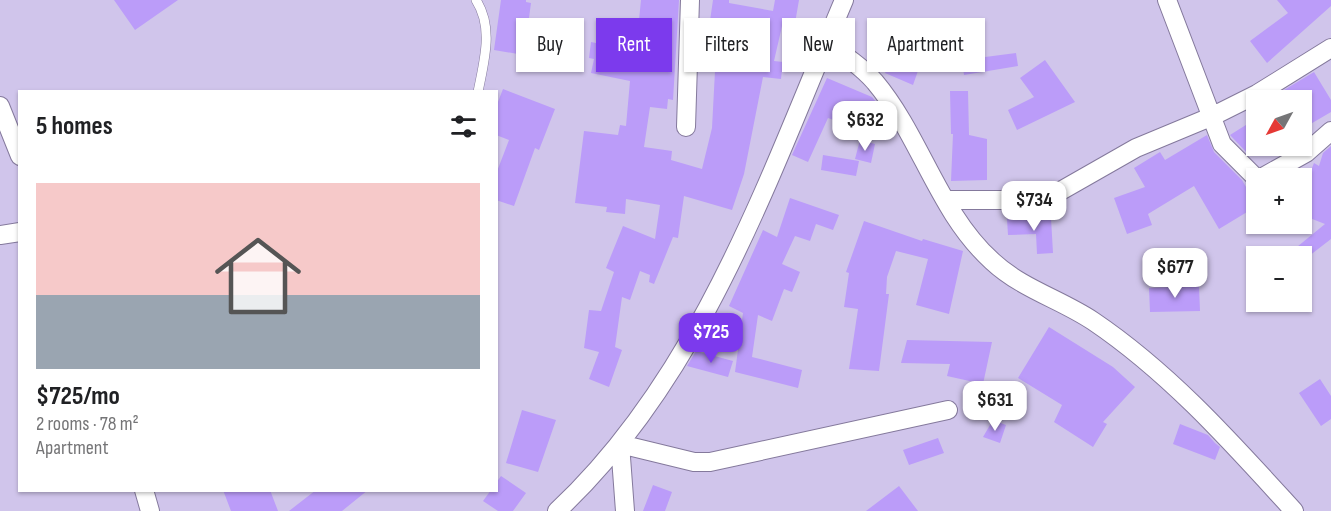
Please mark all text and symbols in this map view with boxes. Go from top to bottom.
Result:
chip: Buy [516,18,584,72]
chip: Rent [596,18,672,72]
chip: Filters [684,18,770,72]
chip: New [782,18,855,72]
chip: Apartment [867,18,985,72]
north arrow [1246,90,1312,156]
map controls [1246,90,1312,312]
pin: $632 [829,101,901,152]
text: $632 [846,108,884,132]
icon: filters [447,110,480,143]
text: 5 homes [36,111,113,142]
button: + [1246,168,1312,234]
pin: $734 [998,181,1070,232]
text: $734 [1015,188,1053,212]
icon: home [204,222,312,330]
button: − [1246,246,1312,312]
pin: $677 [1139,248,1211,299]
text: $677 [1156,255,1194,279]
pin: $725 [675,313,747,364]
text: $725 [693,320,729,344]
text: $725/mo [36,381,120,412]
pin: $631 [959,381,1031,432]
text: $631 [977,388,1013,412]
text: 2 rooms · 78 m² [36,412,139,436]
text: Apartment [36,436,109,460]

